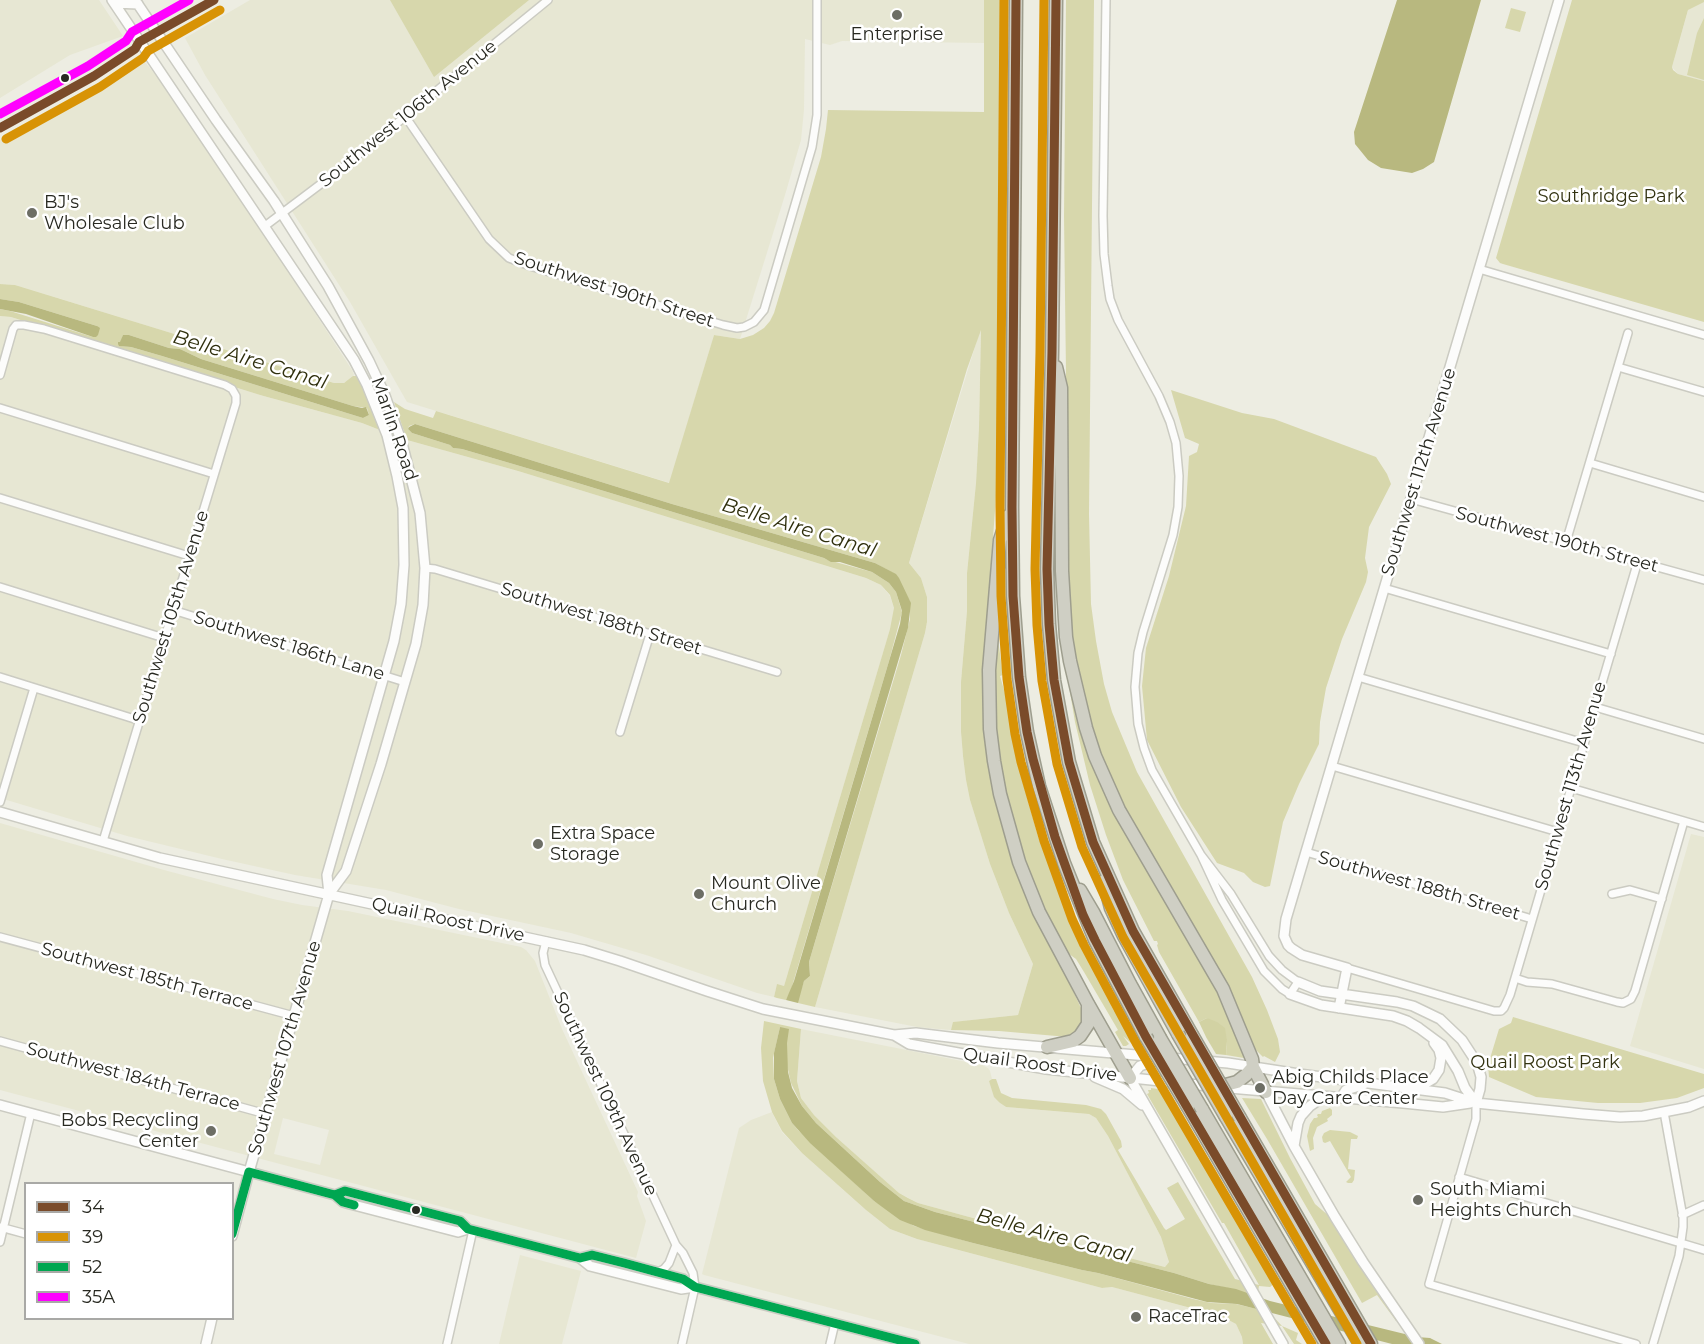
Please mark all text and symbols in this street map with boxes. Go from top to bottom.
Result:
marker: Enterprise [890,8,904,22]
place label: Enterprise [851,24,943,46]
street label: Southwest 106th Avenue [315,36,501,192]
unlabelled marker [59,72,71,84]
park label: Southridge Park [1537,186,1685,208]
place label: BJ's Wholesale Club [44,192,185,234]
marker: BJ's Wholesale Club [25,206,39,220]
street label: Southwest 190th Street [511,247,717,333]
water label: Belle Aire Canal [170,325,330,395]
street label: Southwest 112th Avenue [1377,365,1461,579]
street label: Marlin Road [366,374,422,484]
water label: Belle Aire Canal [719,493,879,563]
street label: Southwest 190th Street [1453,503,1661,577]
street label: Southwest 105th Avenue [128,508,214,726]
street label: Southwest 188th Street [498,578,704,660]
street label: Southwest 186th Lane [191,607,387,685]
street label: Southwest 113th Avenue [1531,679,1611,893]
place label: Extra Space Storage [550,823,655,866]
marker: Extra Space Storage [531,837,545,851]
street label: Southwest 188th Street [1316,847,1522,925]
place label: Mount Olive Church [711,873,821,916]
marker: Mount Olive Church [692,887,706,901]
street label: Quail Roost Drive [370,893,526,947]
street label: Southwest 185th Terrace [39,938,255,1016]
street label: Southwest 107th Avenue [244,938,326,1158]
street label: Southwest 109th Avenue [548,989,662,1199]
street label: Southwest 184th Terrace [24,1038,242,1116]
street label: Quail Roost Drive [961,1043,1119,1087]
park label: Quail Roost Park [1470,1052,1620,1074]
place label: Abig Childs Place Day Care Center [1272,1067,1429,1110]
marker: Abig Childs Place Day Care Center [1253,1081,1267,1095]
place label: Bobs Recycling Center [61,1110,199,1152]
marker: Bobs Recycling Center [204,1124,218,1138]
place label: South Miami Heights Church [1430,1179,1572,1222]
legend [24,1182,234,1320]
marker: South Miami Heights Church [1411,1193,1425,1207]
text: 34 [82,1196,104,1218]
unlabelled marker [410,1204,422,1216]
water label: Belle Aire Canal [974,1204,1134,1268]
text: 39 [82,1226,103,1248]
text: 52 [82,1256,102,1278]
text: 35A [82,1286,115,1308]
place label: RaceTrac [1148,1306,1228,1328]
marker: RaceTrac [1129,1310,1143,1324]

